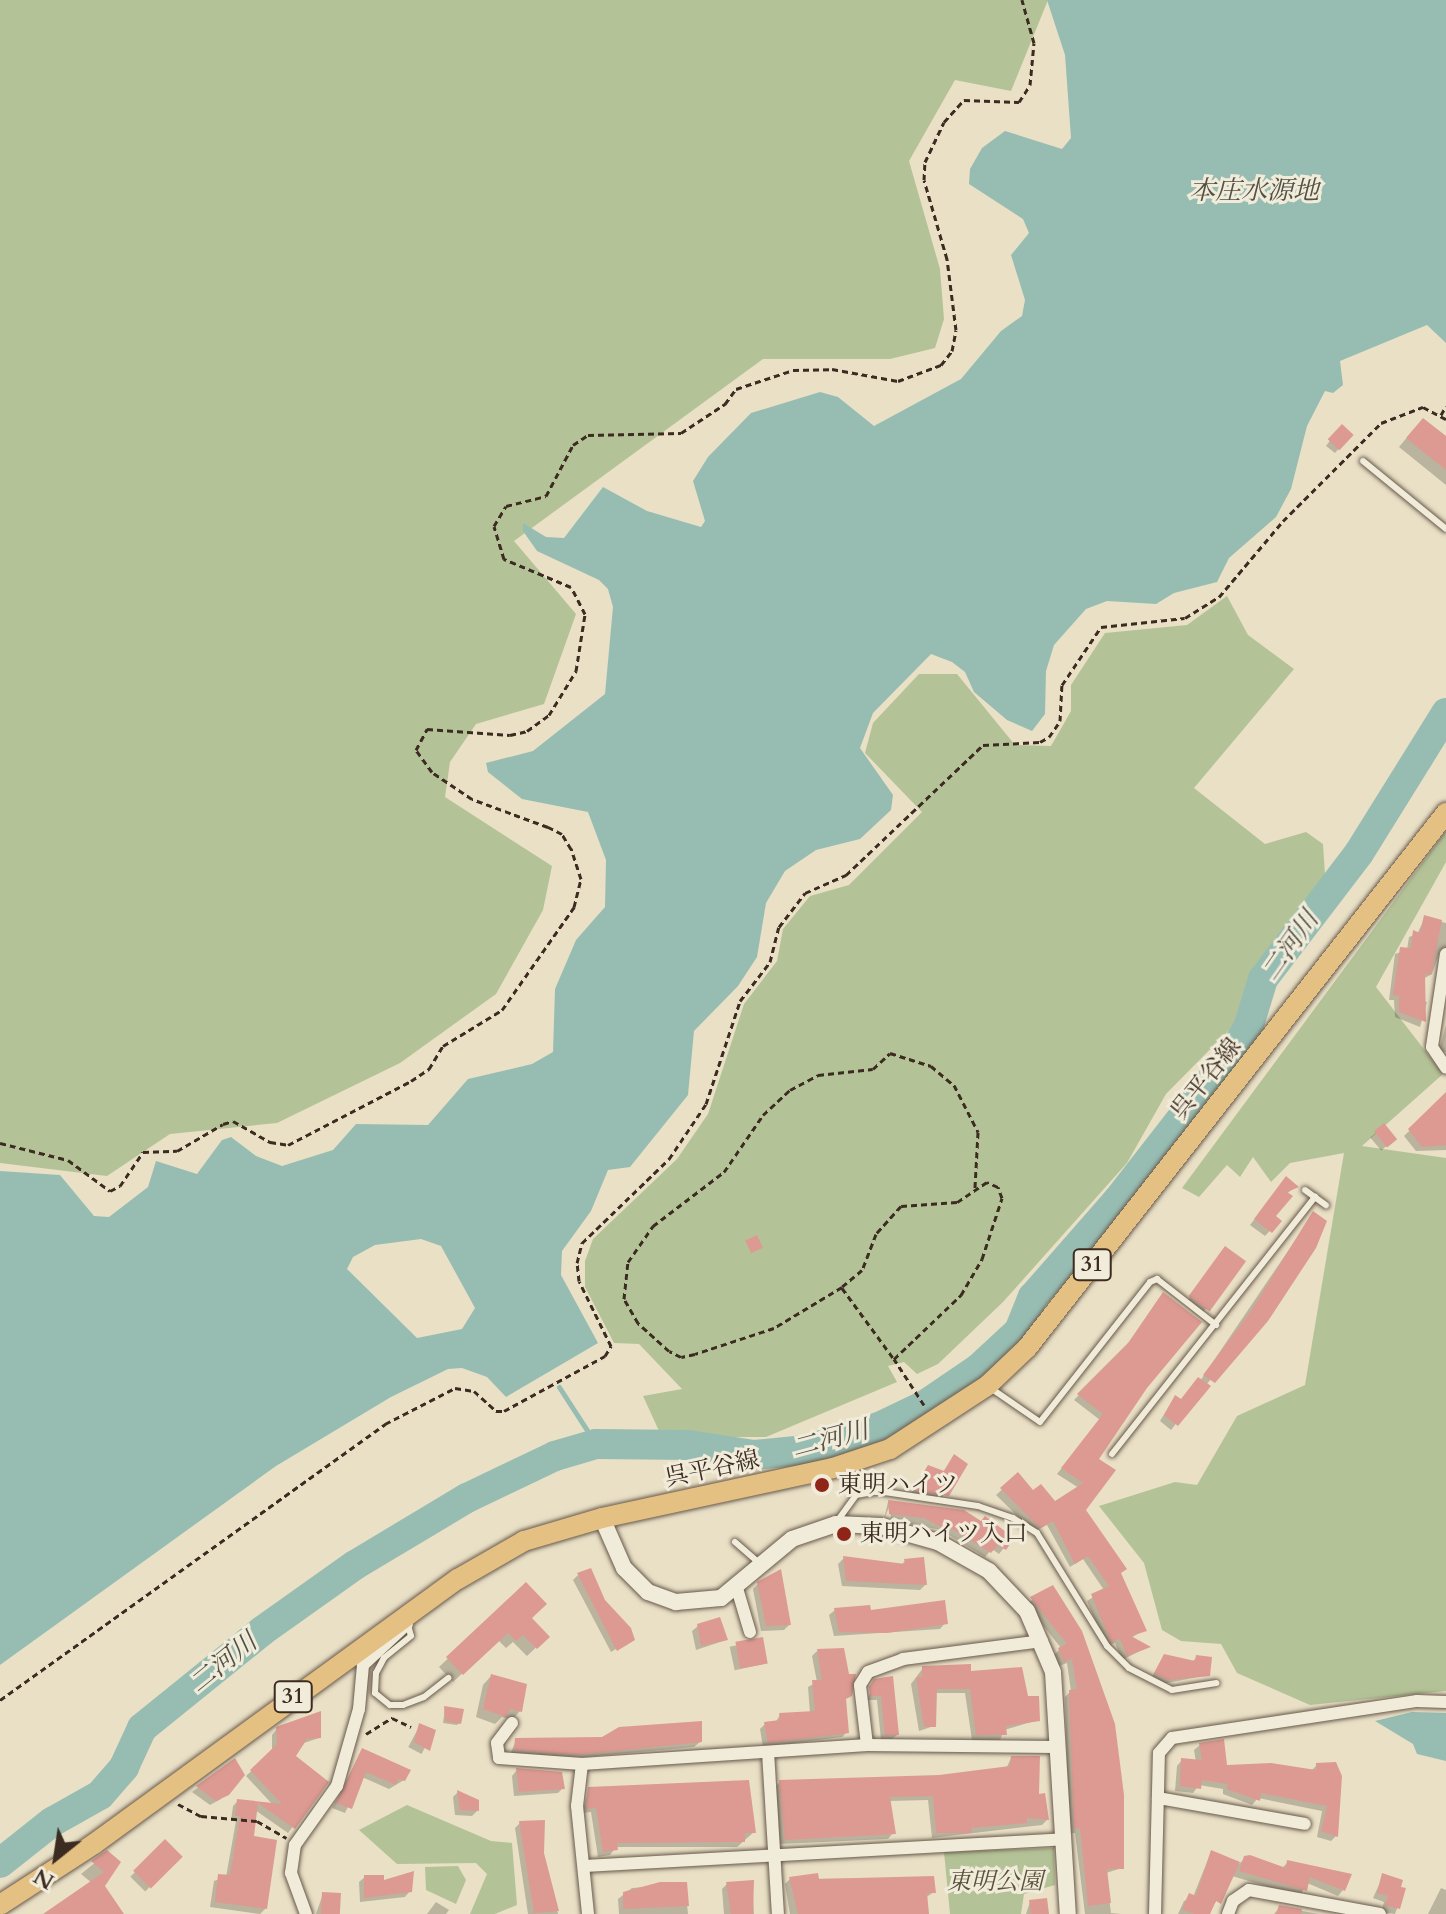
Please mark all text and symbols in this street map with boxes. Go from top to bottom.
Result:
water label: 本庄水源地 [1189,175,1319,207]
water label: 二河川 [1255,905,1325,987]
street label: 呉平谷線 [1165,1033,1247,1125]
road number: 31 [1072,1247,1112,1283]
water label: 二河川 [788,1414,872,1464]
street label: 呉平谷線 [662,1445,762,1493]
place label: 東明ハイツ [838,1471,958,1499]
marker: 東明ハイツ [813,1476,831,1494]
place label: 東明ハイツ入口 [860,1520,1028,1548]
marker: 東明ハイツ入口 [835,1525,853,1543]
water label: 二河川 [183,1626,263,1700]
road number: 31 [273,1679,313,1715]
north arrow [16,1818,96,1898]
text: N [28,1861,60,1897]
park label: 東明公園 [947,1868,1043,1896]

